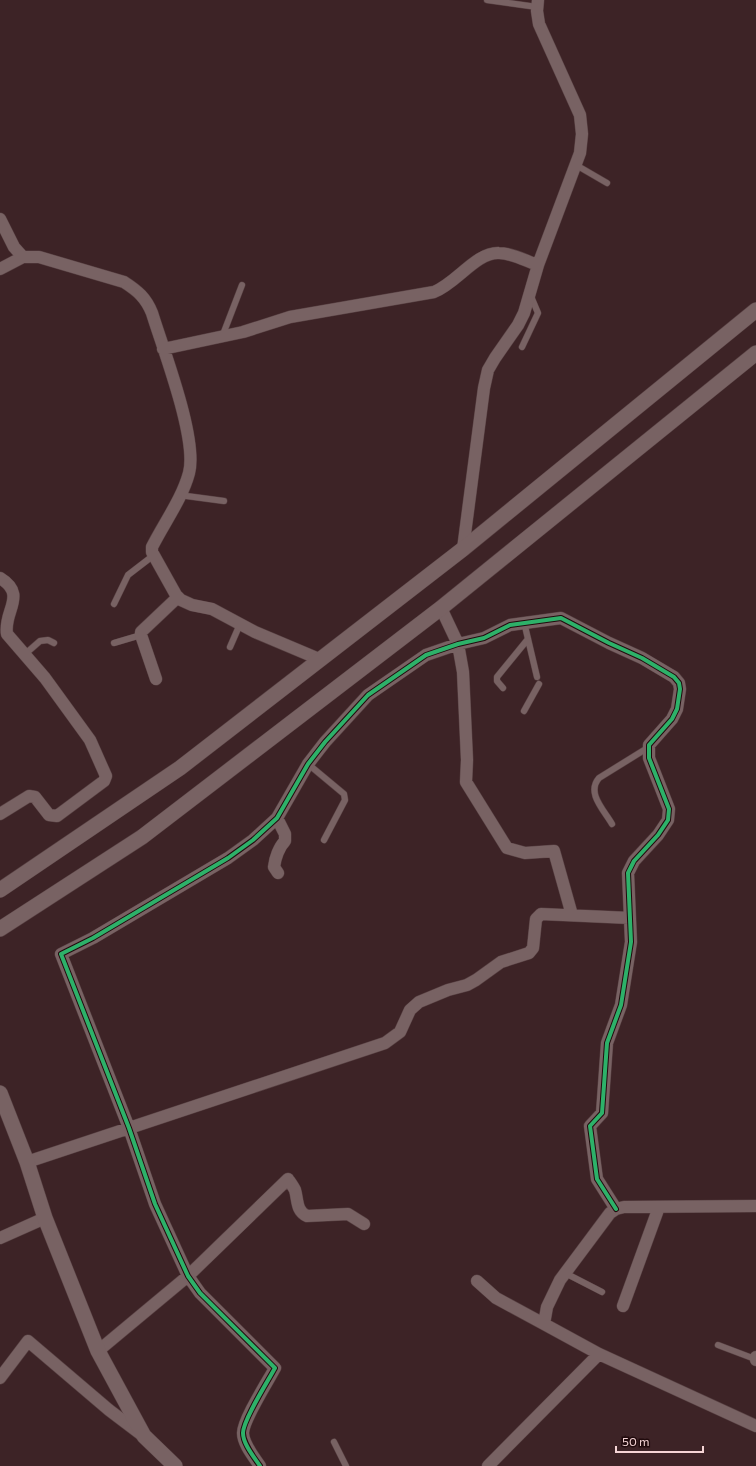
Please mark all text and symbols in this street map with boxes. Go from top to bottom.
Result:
scale bar [616,1428,703,1454]
text: 50 m [622,1434,650,1448]

